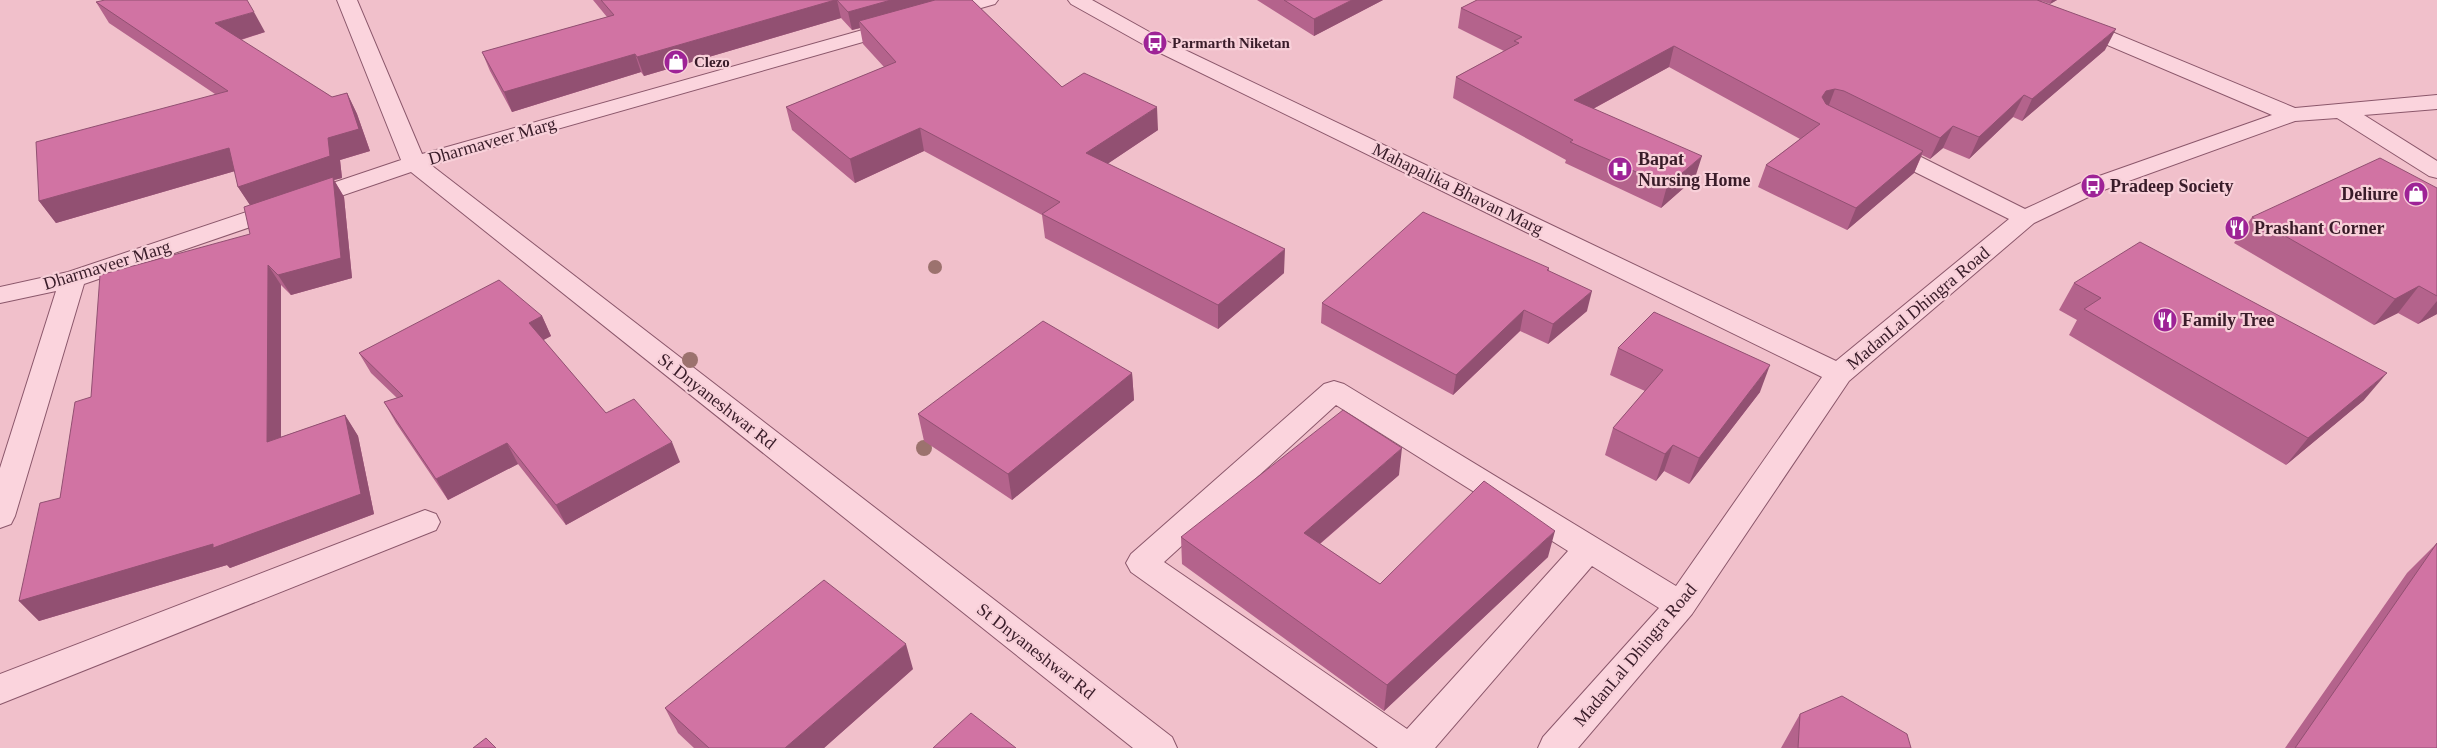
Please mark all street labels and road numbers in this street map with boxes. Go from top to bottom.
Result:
street label: Dharmaveer Marg [426,113,558,169]
street label: Mahapalika Bhavan Marg [1369,139,1547,239]
street label: Dharmaveer Marg [41,236,173,294]
street label: MadanLal Dhingra Road [1843,243,1993,373]
street label: St Dnyaneshwar Rd [654,349,780,453]
street label: MadanLal Dhingra Road [1570,580,1700,730]
street label: St Dnyaneshwar Rd [973,599,1099,703]

